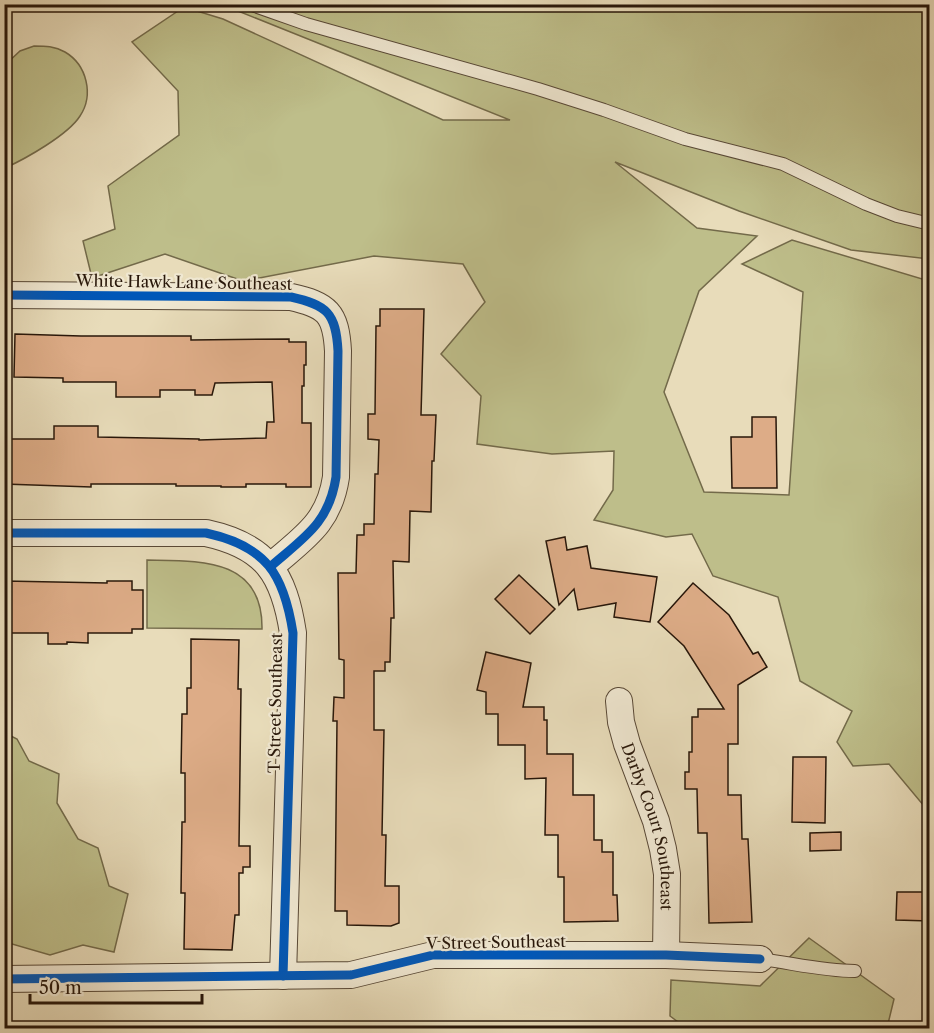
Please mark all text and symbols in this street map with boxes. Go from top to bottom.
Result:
street label: White Hawk Lane Southeast [75,270,293,294]
street label: T Street Southeast [264,632,286,773]
street label: Darby Court Southeast [617,740,677,911]
street label: V Street Southeast [425,931,566,953]
scale bar [30,967,202,1005]
text: 50 m [39,977,82,999]

